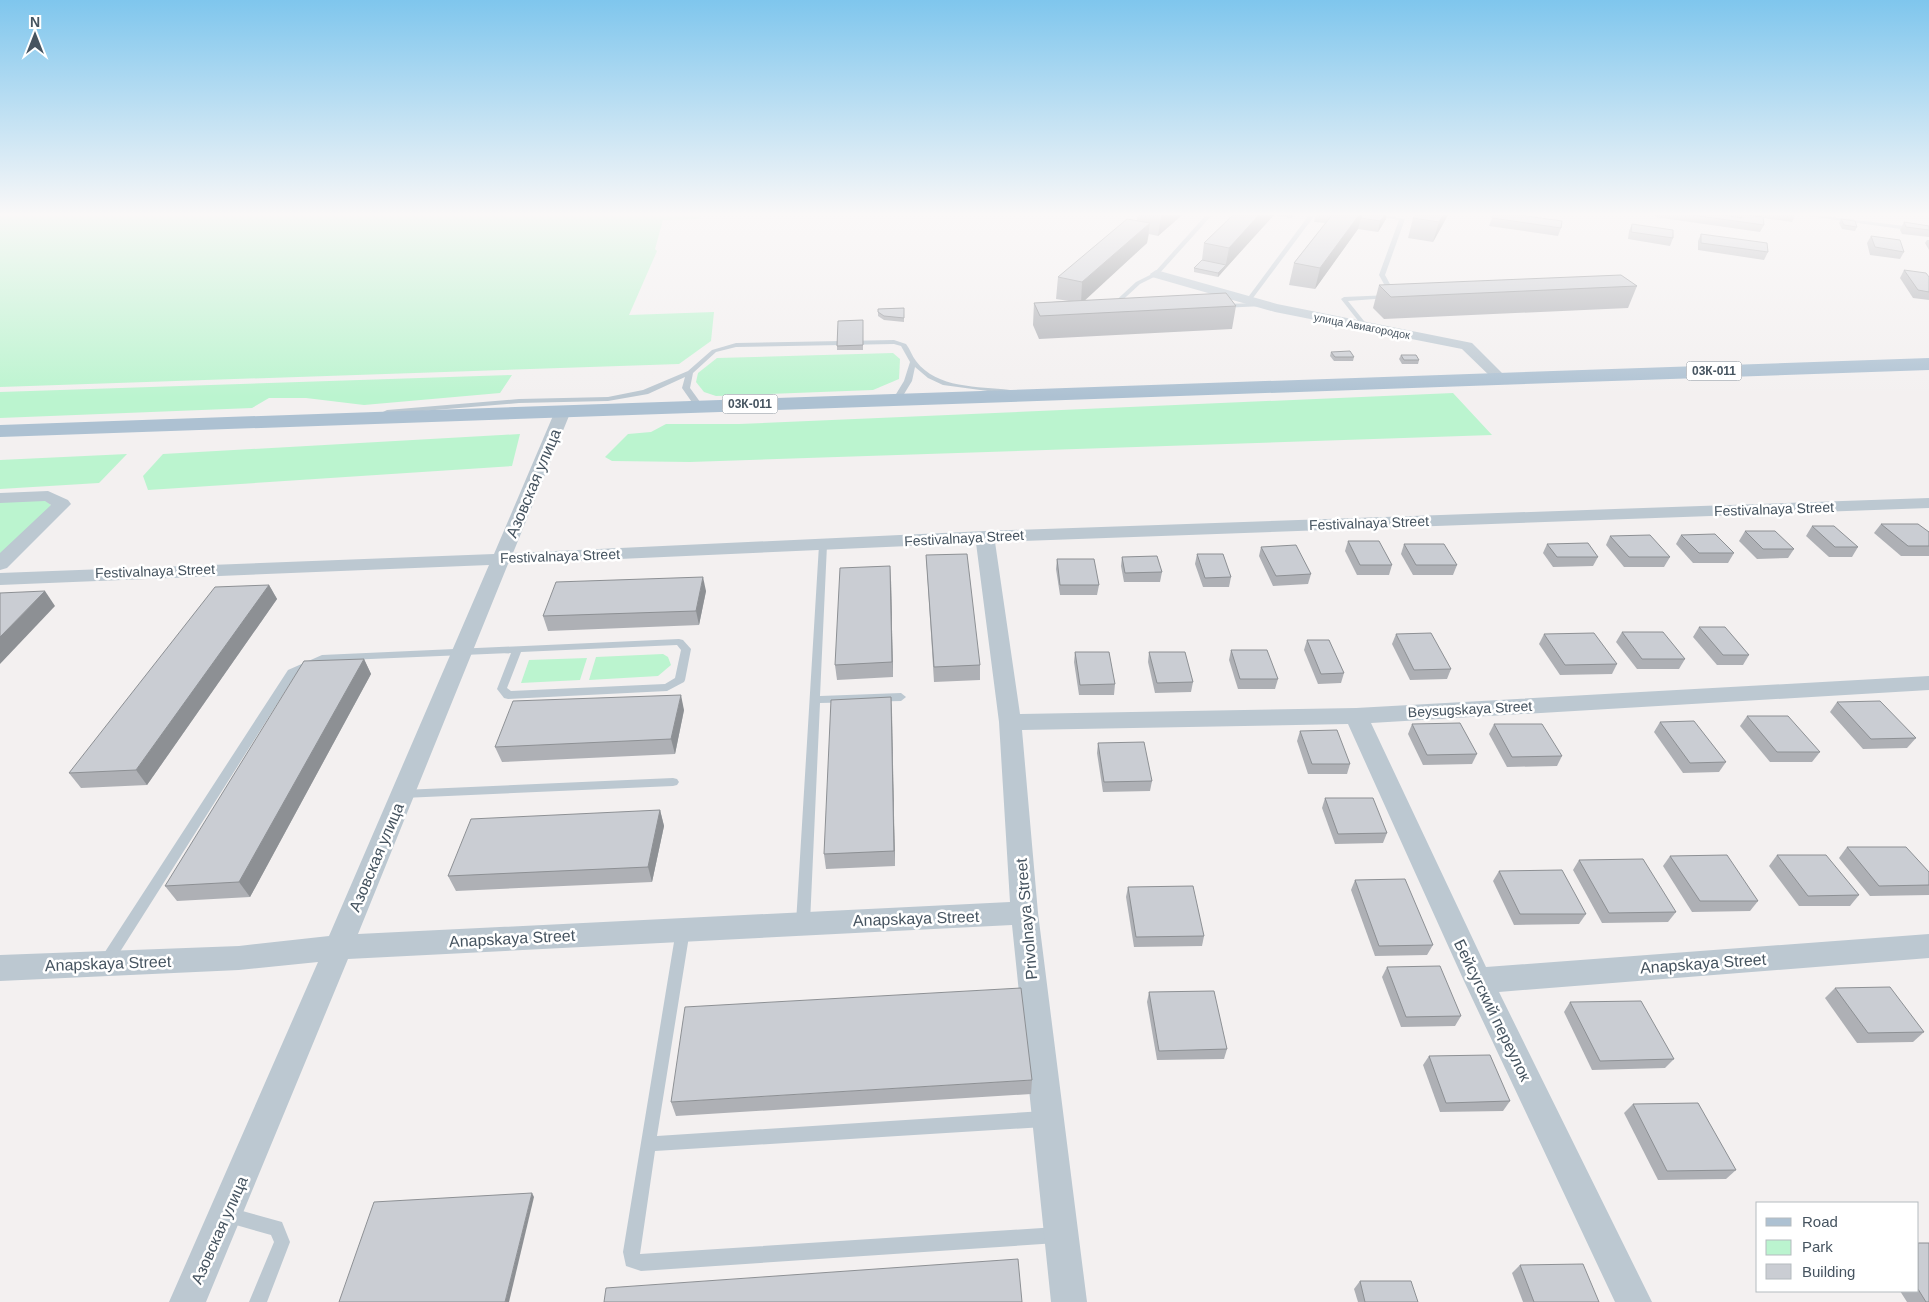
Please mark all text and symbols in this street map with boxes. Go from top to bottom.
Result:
north arrow [10,10,60,60]
text: N [30,14,40,30]
street label: улица Авиагородок [1313,311,1411,341]
road number: 03К-011 [1686,362,1742,381]
road number: 03К-011 [722,394,778,414]
street label: Азовская улица [503,426,564,540]
street label: Festivalnaya Street [1714,499,1834,519]
street label: Festivalnaya Street [1309,513,1429,533]
street label: Festivalnaya Street [904,527,1024,549]
street label: Festivalnaya Street [500,546,620,566]
street label: Festivalnaya Street [95,561,215,581]
street label: Beysugskaya Street [1407,698,1533,720]
street label: Азовская улица [346,800,407,914]
street label: Privolnaya Street [1013,857,1040,980]
street label: Anapskaya Street [853,908,980,929]
street label: Anapskaya Street [449,927,576,950]
street label: Бейсугский переулок [1451,937,1535,1085]
street label: Anapskaya Street [1639,951,1767,976]
street label: Anapskaya Street [45,953,172,974]
street label: Азовская улица [188,1173,251,1287]
legend [1756,1202,1919,1292]
text: Road [1802,1213,1838,1230]
text: Park [1802,1238,1833,1255]
text: Building [1802,1263,1855,1280]

